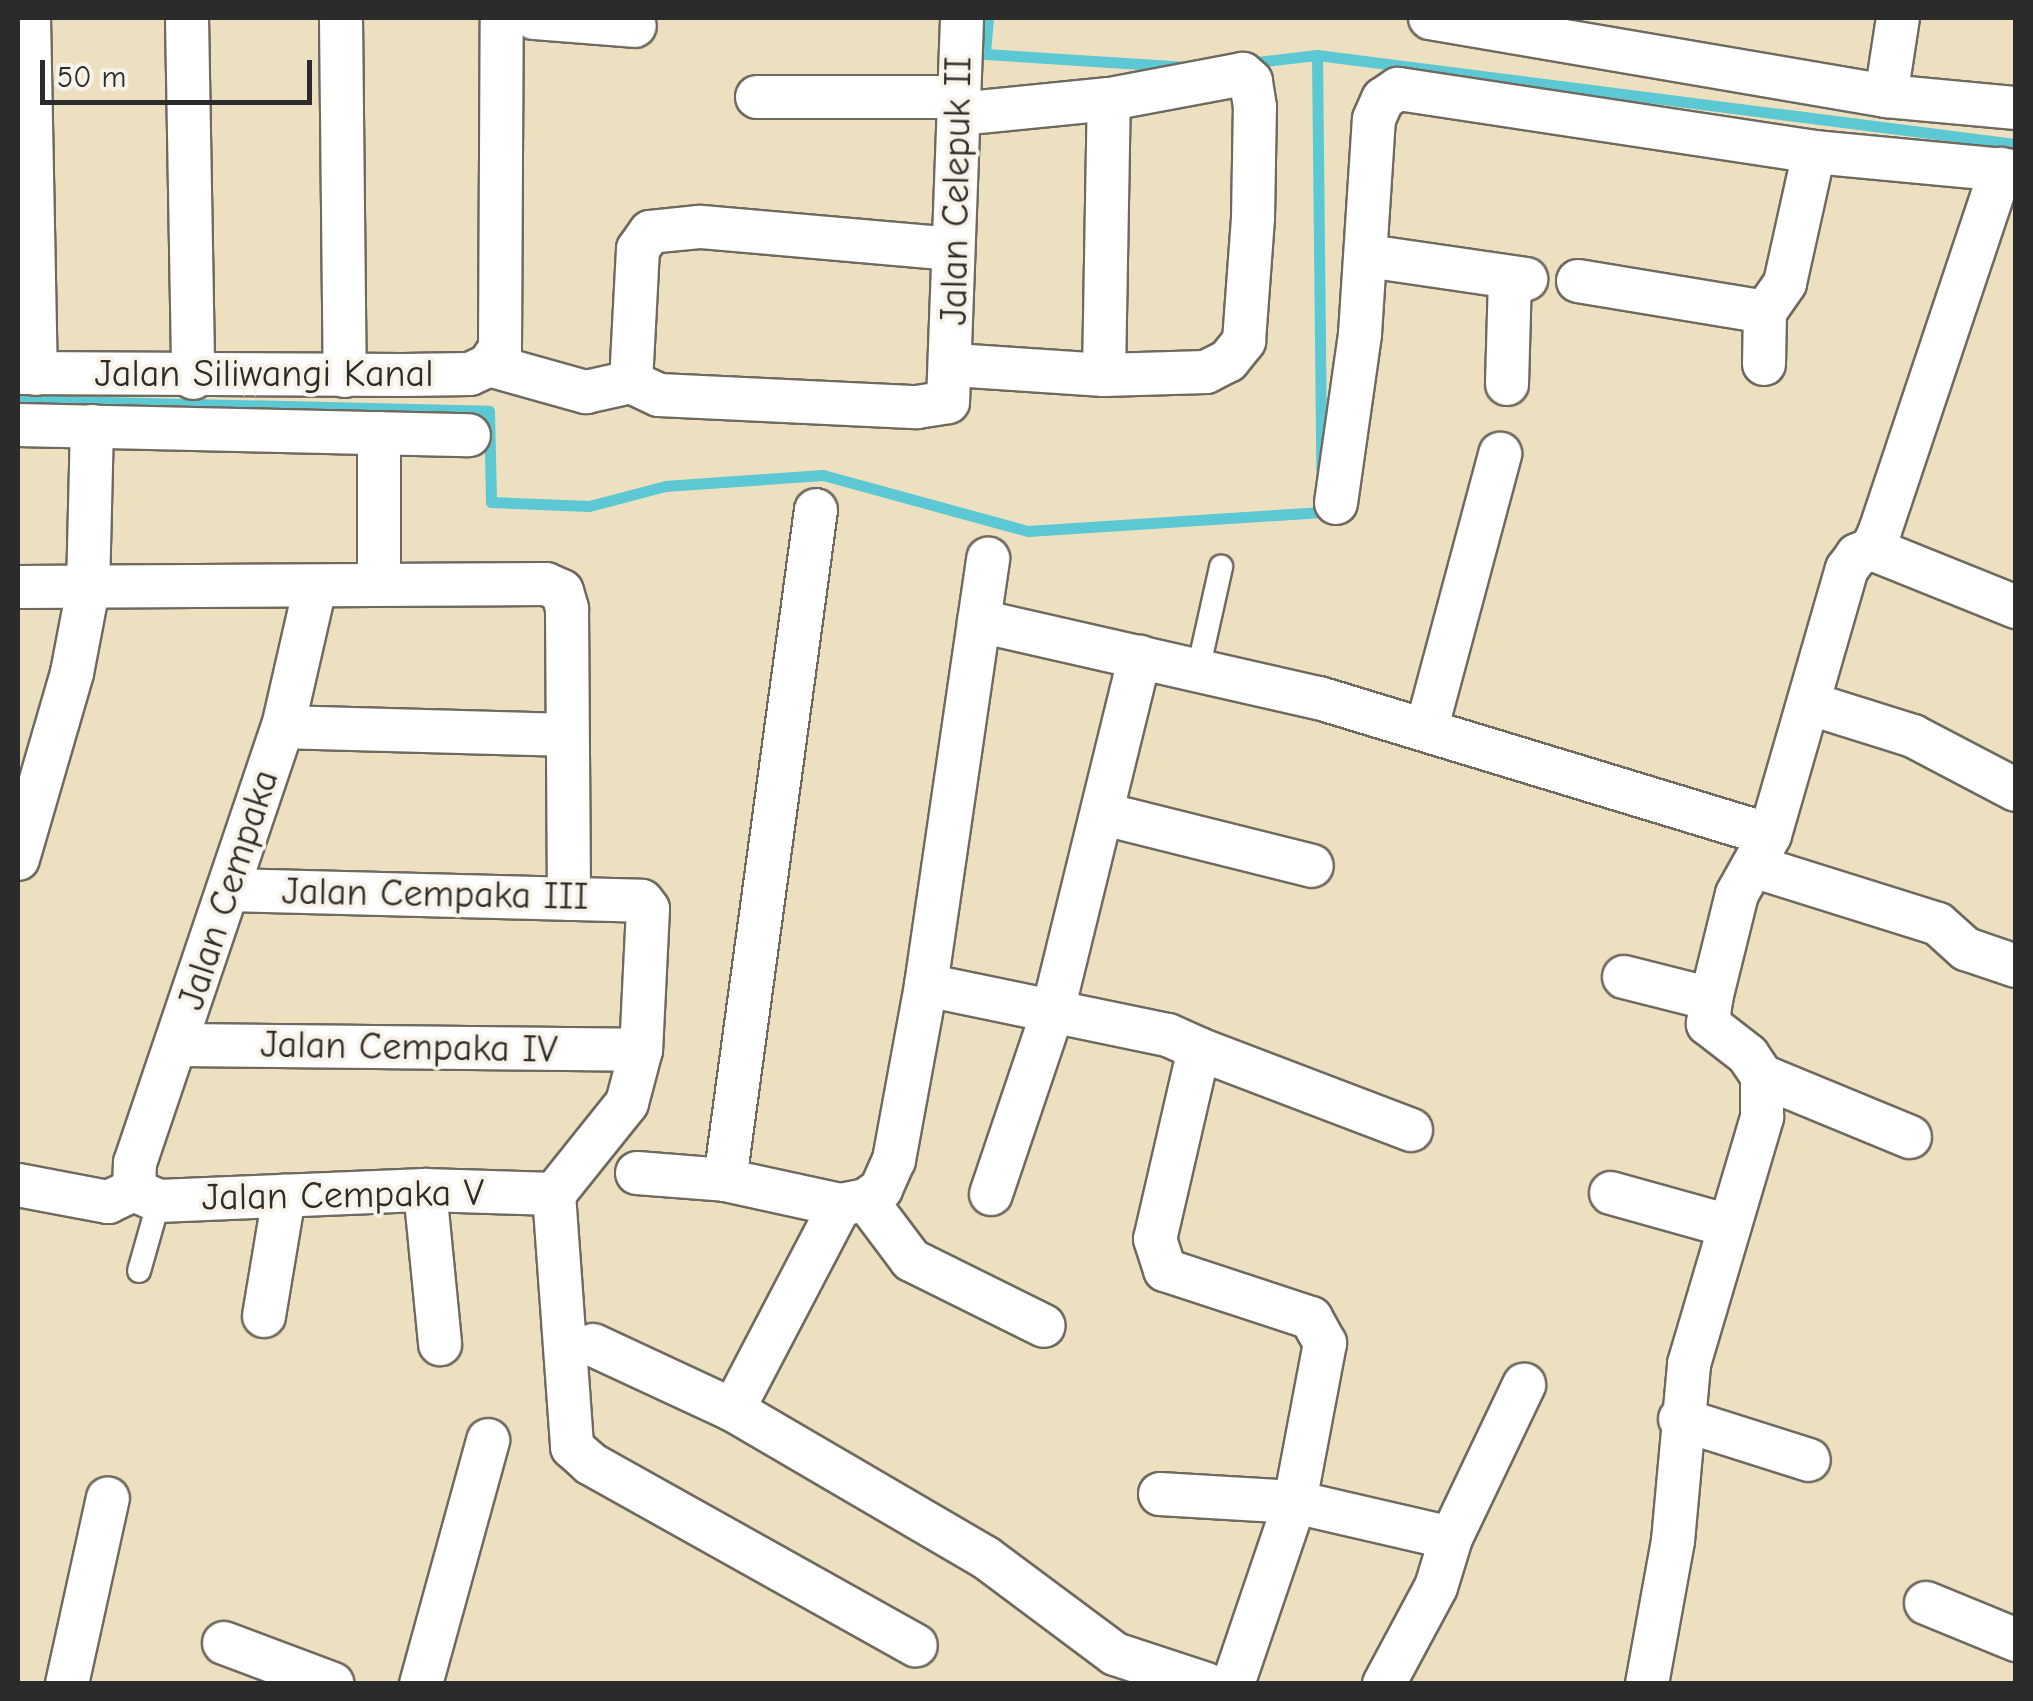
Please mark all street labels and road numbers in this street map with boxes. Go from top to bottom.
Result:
street label: Jalan Celepuk II [932,56,982,326]
street label: Jalan Siliwangi Kanal [94,352,434,398]
street label: Jalan Cempaka [169,764,289,1016]
street label: Jalan Cempaka III [281,870,589,920]
street label: Jalan Cempaka IV [260,1023,558,1073]
street label: Jalan Cempaka V [201,1171,485,1221]

